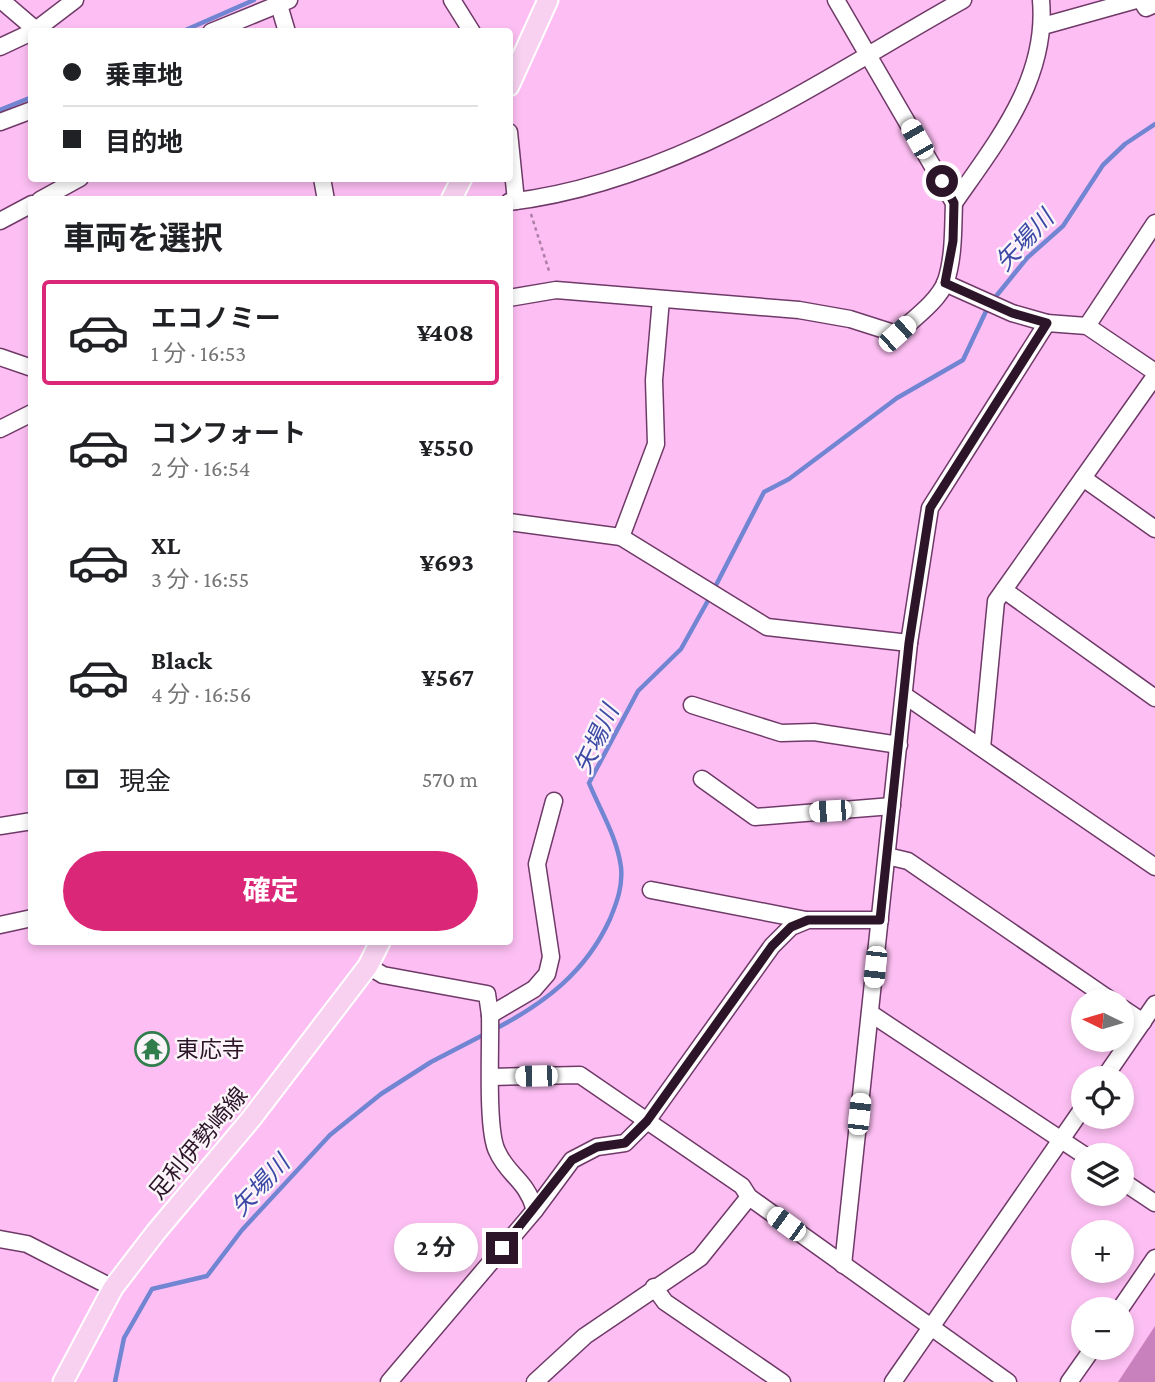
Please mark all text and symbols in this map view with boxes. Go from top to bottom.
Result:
text: 乗車地 [105,61,183,90]
car [898,116,937,162]
text: 目的地 [105,128,183,157]
route start [926,165,958,197]
water label: 矢場川 [990,202,1060,276]
text: 車両を選択 [63,220,223,256]
icon: car [67,301,130,364]
text: エコノミー [151,304,281,333]
car [875,312,920,356]
text: ¥408 [417,318,474,347]
text: 1 分 · 16:53 [151,340,246,366]
icon: car [67,416,130,479]
text: コンフォート [151,419,306,448]
text: ¥550 [419,433,474,462]
text: 2 分 · 16:54 [151,455,251,481]
icon: car [67,531,130,594]
text: XL [151,531,180,560]
text: ¥693 [420,548,474,577]
text: 3 分 · 16:55 [151,566,249,592]
icon: car [67,646,130,709]
text: Black [151,646,212,675]
text: ¥567 [421,663,474,692]
text: 4 分 · 16:56 [151,681,251,707]
water label: 矢場川 [569,698,625,777]
icon: cash [63,760,101,798]
text: 570 m [422,766,478,792]
text: 現金 [119,767,171,796]
car [809,799,852,823]
button: 確定 [63,851,478,931]
car [863,945,888,989]
north arrow [1071,989,1134,1052]
map controls [1071,989,1134,1360]
temple icon: 東応寺 [133,1030,171,1068]
place label: 東応寺 [176,1036,245,1062]
car [515,1065,558,1087]
button: locate [1071,1066,1134,1129]
street label: 足利伊勢崎線 [144,1082,252,1204]
car [847,1092,872,1136]
button: layers [1071,1143,1134,1206]
water label: 矢場川 [226,1147,296,1221]
car [763,1203,810,1245]
button: + [1071,1220,1134,1283]
callout: 2 分 [393,1224,477,1272]
route end [486,1232,518,1264]
text: 2 分 [416,1234,456,1260]
button: − [1071,1297,1134,1360]

